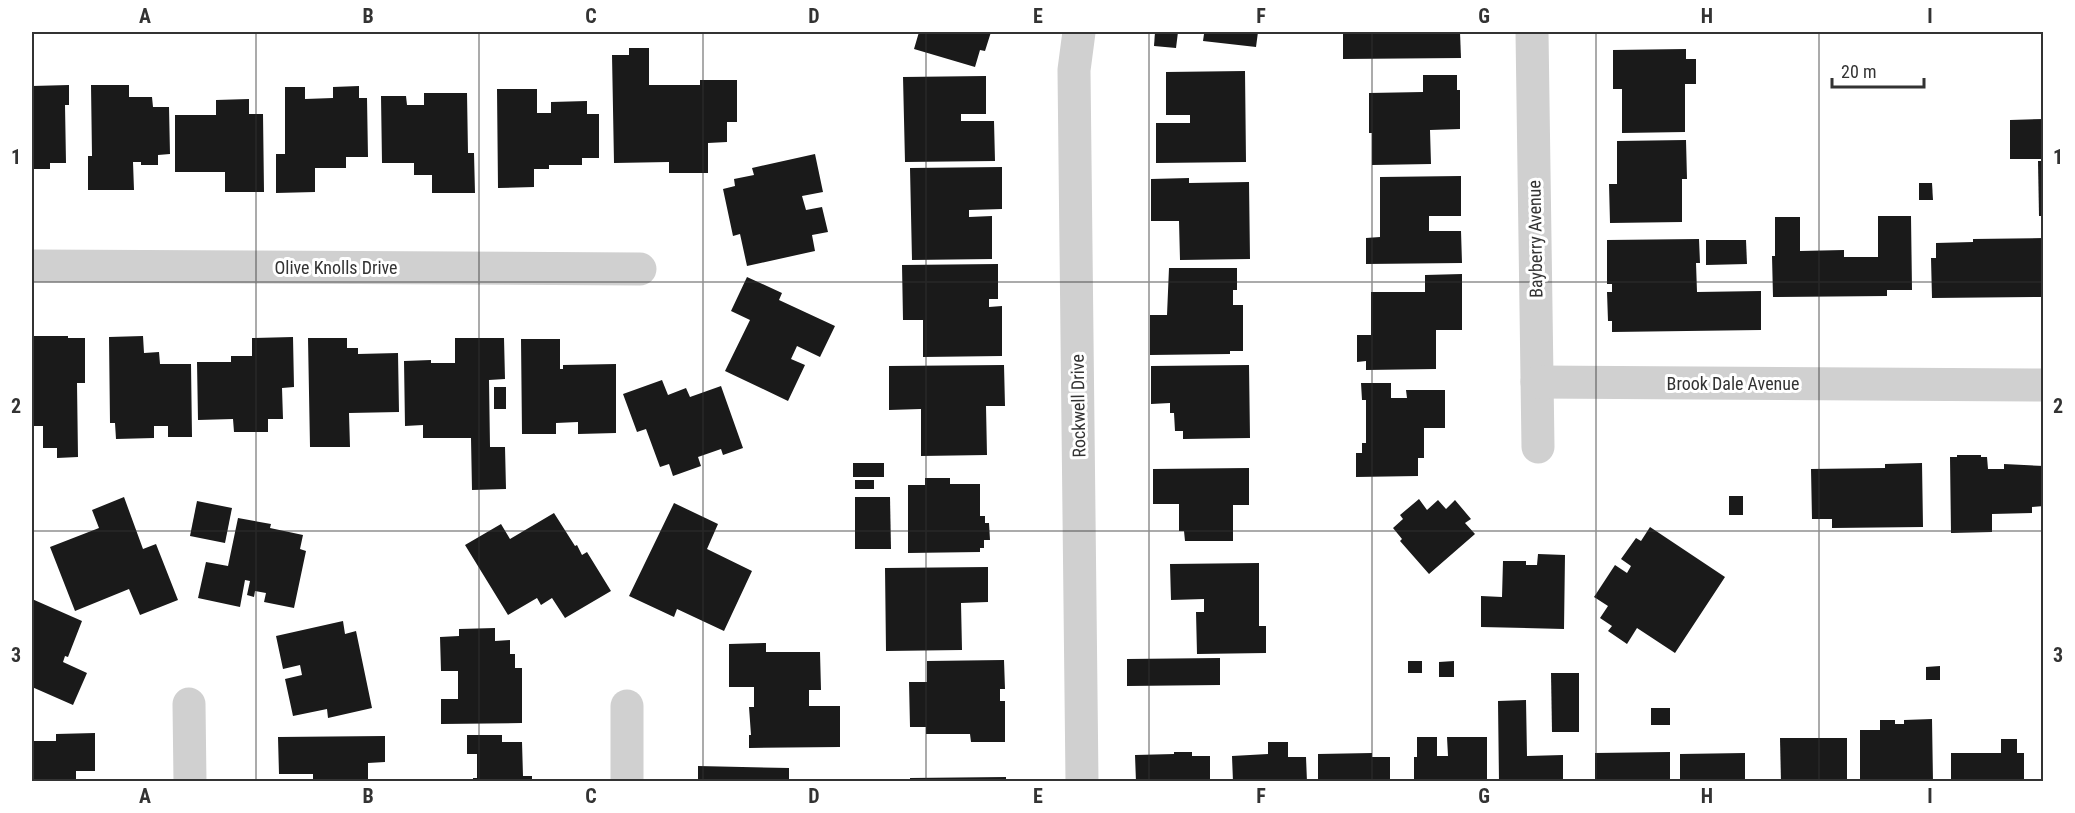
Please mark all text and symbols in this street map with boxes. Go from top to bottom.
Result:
text: A [139,4,151,28]
text: B [362,4,374,28]
text: C [585,4,597,28]
text: D [808,4,820,28]
text: E [1033,4,1043,28]
text: F [1256,4,1266,28]
text: G [1478,4,1490,28]
text: H [1701,4,1713,28]
text: I [1927,4,1933,28]
scale bar [1832,51,1924,89]
text: 20 m [1841,61,1876,82]
text: 1 [11,145,21,169]
text: 1 [2053,145,2063,169]
street label: Bayberry Avenue [1523,180,1547,298]
street label: Olive Knolls Drive [274,257,398,278]
street label: Rockwell Drive [1067,354,1089,458]
street label: Brook Dale Avenue [1667,373,1799,394]
text: 2 [11,394,21,418]
text: 2 [2053,394,2063,418]
text: 3 [11,643,21,667]
text: 3 [2053,643,2063,667]
text: A [139,784,151,808]
text: B [362,784,374,808]
text: C [585,784,597,808]
text: D [808,784,820,808]
text: E [1033,784,1043,808]
text: F [1256,784,1266,808]
text: G [1478,784,1490,808]
text: H [1701,784,1713,808]
text: I [1927,784,1933,808]

